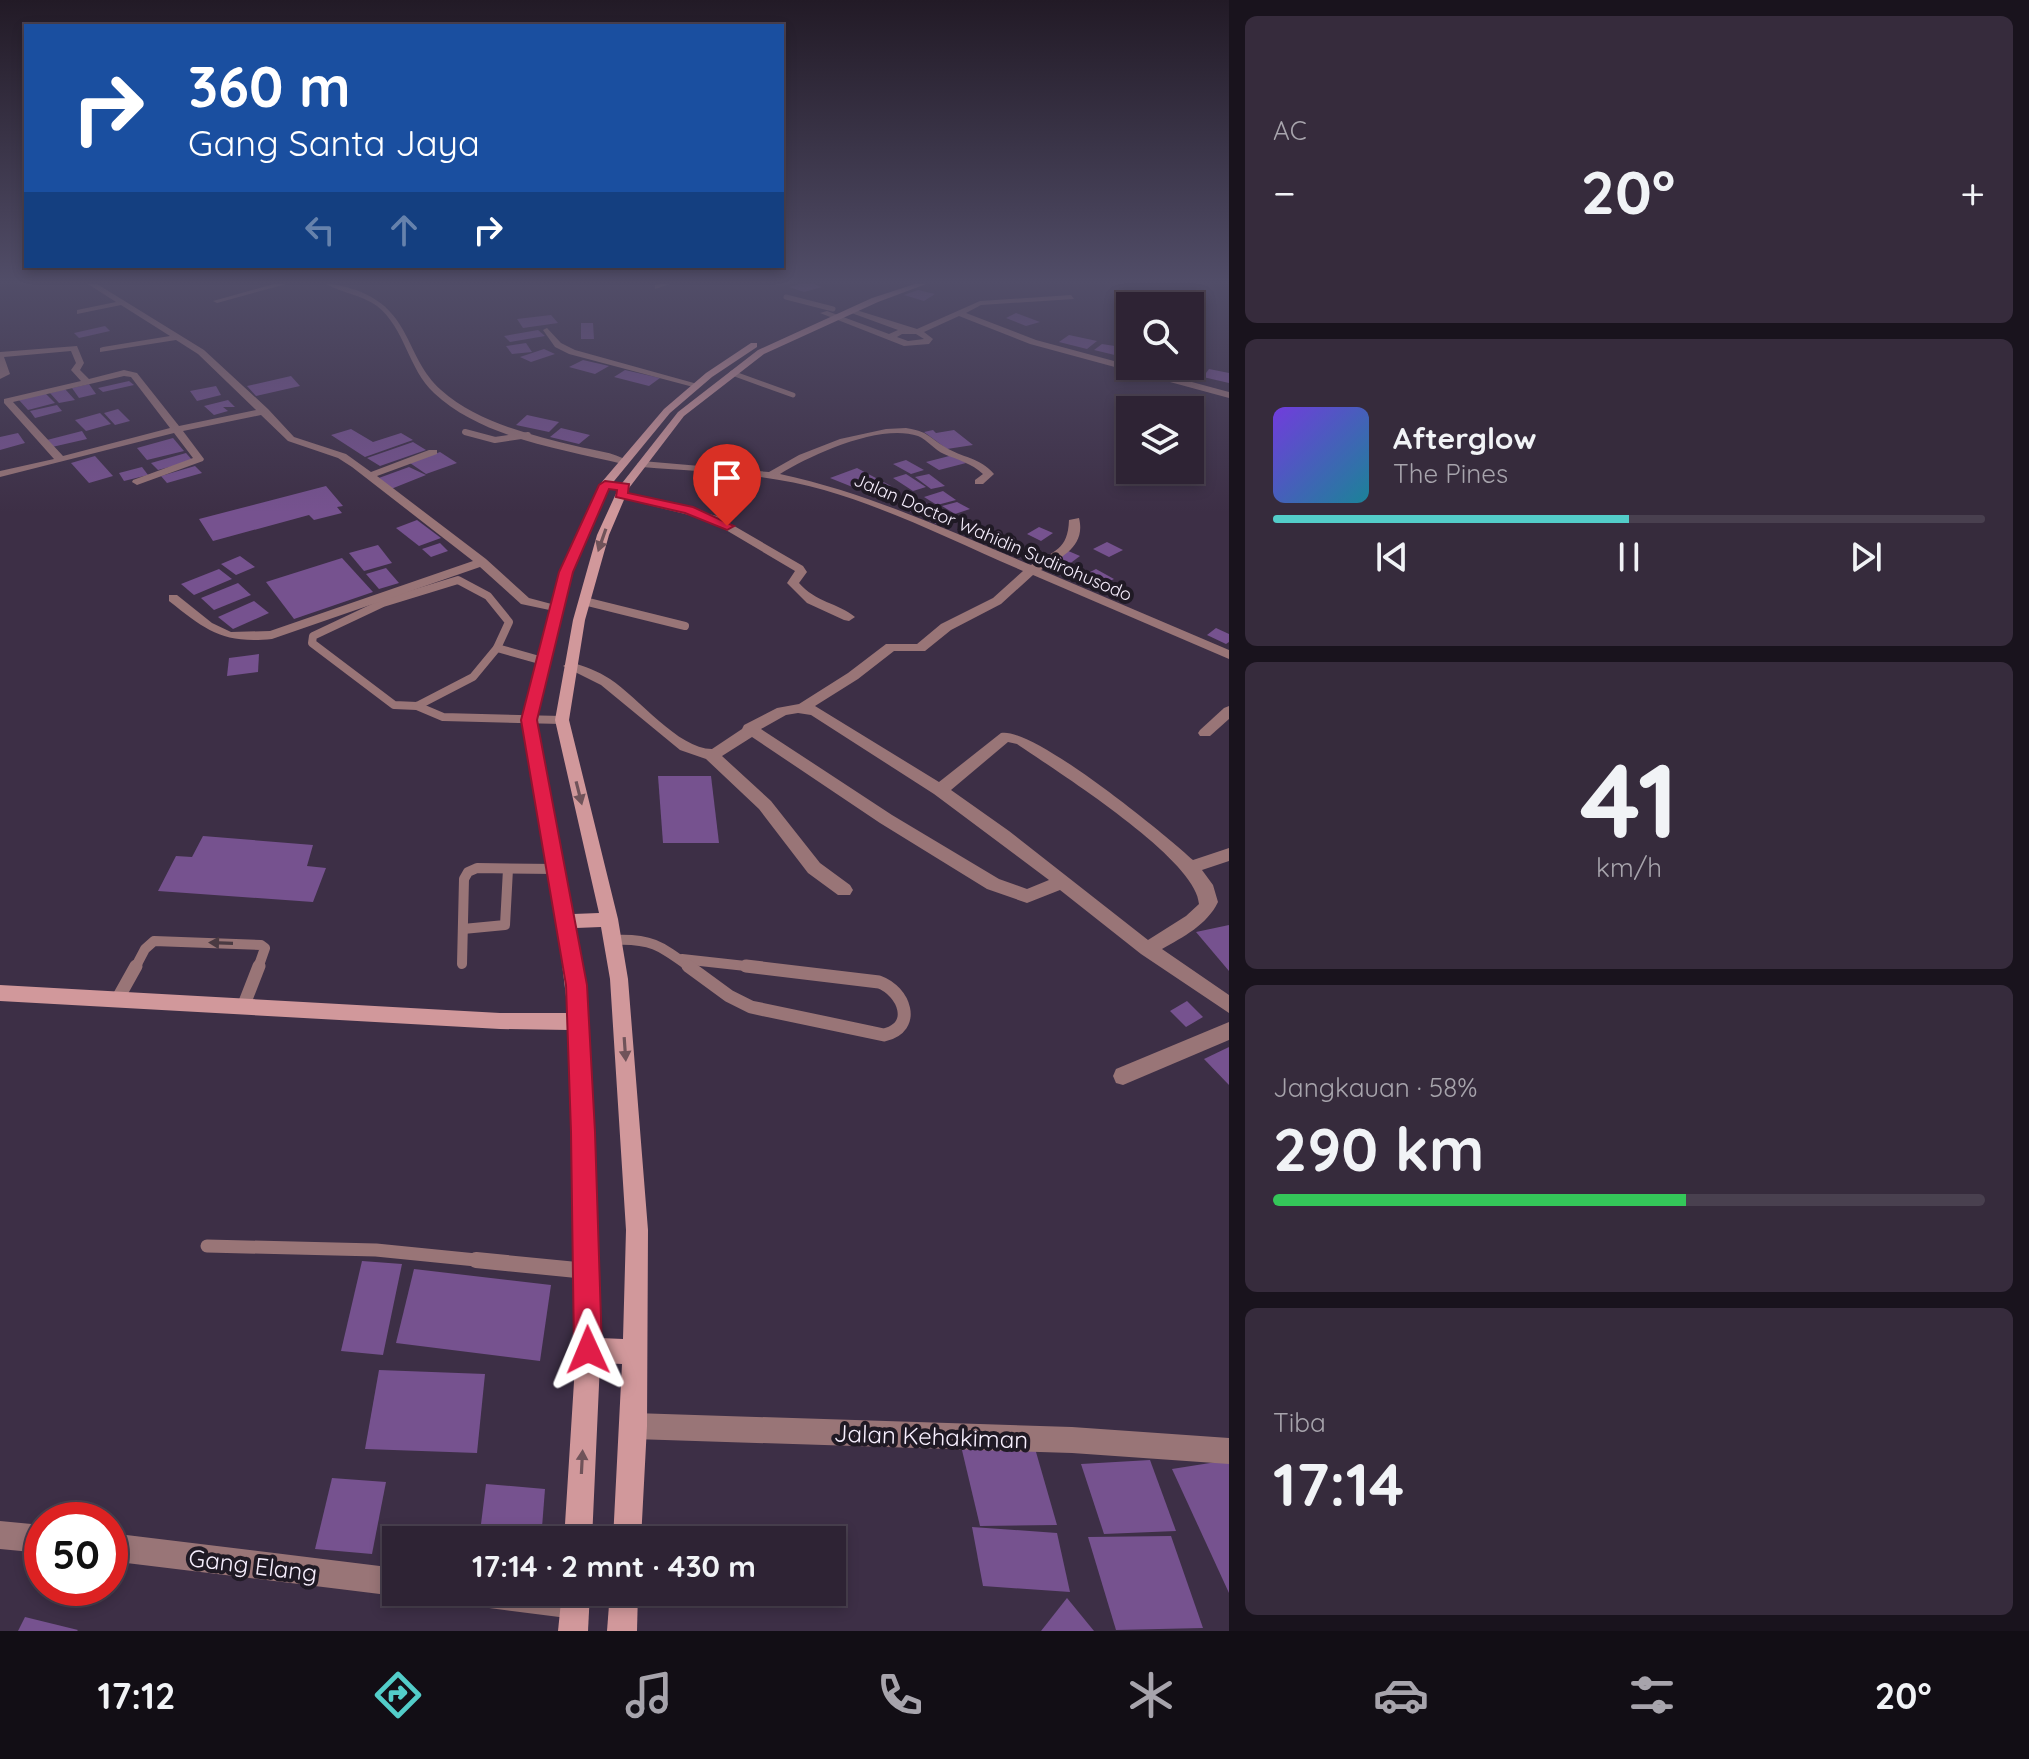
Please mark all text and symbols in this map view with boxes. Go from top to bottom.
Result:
text: 360 m [188,51,351,121]
icon: right [56,56,160,160]
text: AC [1273,114,1307,147]
text: Gang Santa Jaya [188,120,480,165]
text: 20° [1581,154,1675,229]
text: − [1273,165,1296,220]
text: + [1960,165,1985,220]
icon: left [298,208,342,252]
icon: ahead [382,208,426,252]
icon: right [466,208,510,252]
map controls [1116,292,1204,484]
button: search [1116,292,1204,380]
button: layers [1116,396,1204,484]
text: Afterglow [1393,419,1536,457]
pin [693,444,761,526]
icon: arrive [705,456,749,500]
text: The Pines [1393,457,1508,490]
street label: Jalan Doctor Wahidin Sudirohusodo [850,468,1136,606]
one-way arrow [595,528,607,552]
icon: previous [1370,535,1414,579]
icon: pause [1607,535,1651,579]
icon: next [1844,535,1888,579]
text: 41 [1580,734,1678,864]
one-way arrow [574,781,586,806]
text: km/h [1596,851,1662,884]
one-way arrow [208,936,233,949]
one-way arrow [619,1037,632,1062]
text: Jangkauan · 58% [1273,1071,1477,1104]
text: 290 km [1273,1111,1484,1186]
position arrow [546,1308,630,1392]
text: Tiba [1273,1406,1326,1439]
street label: Jalan Kehakiman [833,1418,1029,1454]
text: 17:14 [1273,1446,1404,1521]
one-way arrow [576,1449,589,1474]
speed limit sign: 50 [24,1502,128,1606]
street label: Gang Elang [187,1542,319,1588]
text: 17:14 · 2 mnt · 430 m [472,1547,756,1585]
icon: directions [370,1667,426,1723]
icon: music [621,1667,677,1723]
icon: phone [872,1667,928,1723]
icon: climate [1123,1667,1179,1723]
icon: car [1373,1667,1429,1723]
icon: filters [1624,1667,1680,1723]
text: 17:12 [97,1673,175,1718]
text: 20° [1875,1673,1932,1718]

